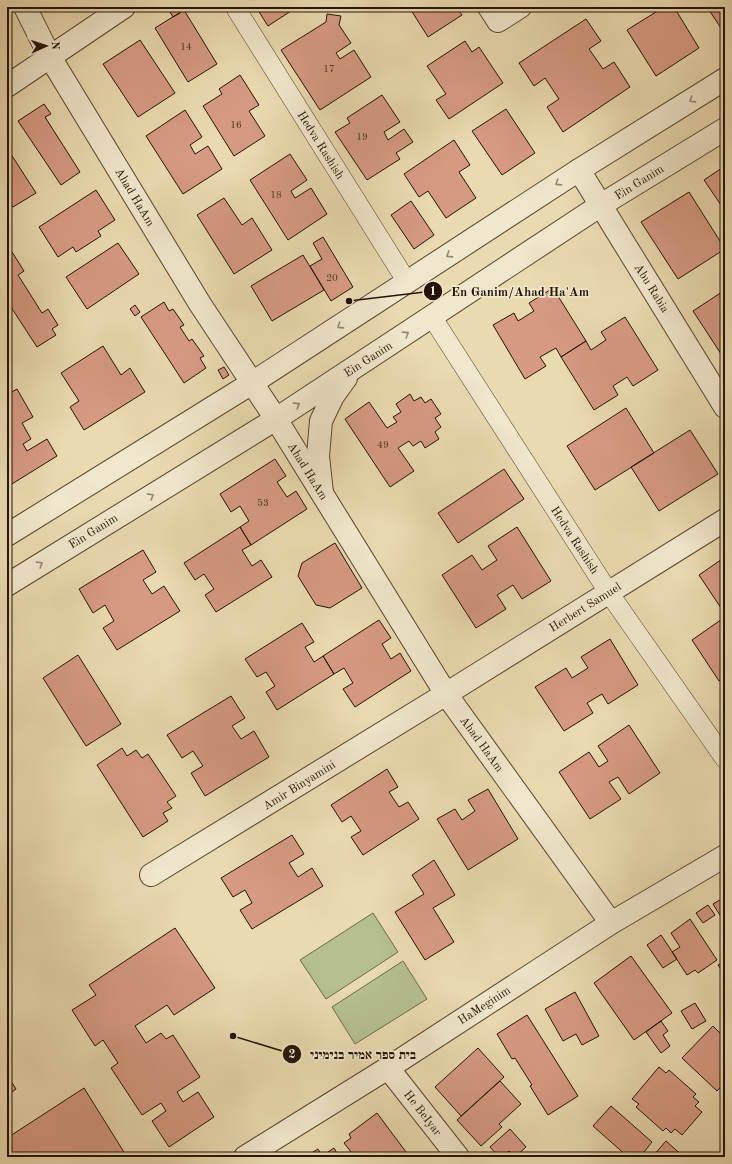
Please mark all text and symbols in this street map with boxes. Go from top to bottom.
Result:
north arrow [26,26,66,66]
text: N [49,41,60,51]
house number: 14 [180,42,192,52]
house number: 17 [323,64,335,74]
one-way arrow [689,95,696,102]
street label: Hedva Rashish [294,109,346,182]
house number: 16 [230,120,242,130]
house number: 19 [356,132,368,142]
street label: Ein Ganim [613,163,667,203]
street label: Ahad HaAm [112,166,156,229]
one-way arrow [555,179,562,186]
house number: 18 [270,190,282,200]
one-way arrow [446,250,453,258]
street label: Abu Rabia [632,262,671,315]
house number: 20 [326,273,338,283]
callout: En Ganim/Ahad Ha'Am [423,279,597,304]
text: 1 [430,286,436,298]
text: En Ganim/Ahad Ha'Am [451,286,589,299]
one-way arrow [337,321,344,328]
one-way arrow [402,331,409,339]
street label: Ein Ganim [342,340,395,380]
one-way arrow [293,402,300,410]
house number: 49 [377,440,389,450]
street label: Ahad HaAm [285,441,330,503]
one-way arrow [147,493,154,501]
house number: 53 [257,498,269,508]
street label: Hedva Rashish [548,505,601,577]
street label: Ein Ganim [67,512,121,552]
one-way arrow [36,561,43,569]
street label: Herbert Samuel [548,581,624,635]
street label: Ahad HaAm [457,715,506,775]
street label: Amir Binyamini [261,759,338,813]
street label: HaMeginim [456,984,513,1027]
callout: בית ספר אמיר בנימיני [282,1042,424,1067]
text: 2 [289,1049,296,1061]
text: בית ספר אמיר בנימיני [310,1049,416,1062]
street label: He BeIyar [401,1089,444,1139]

